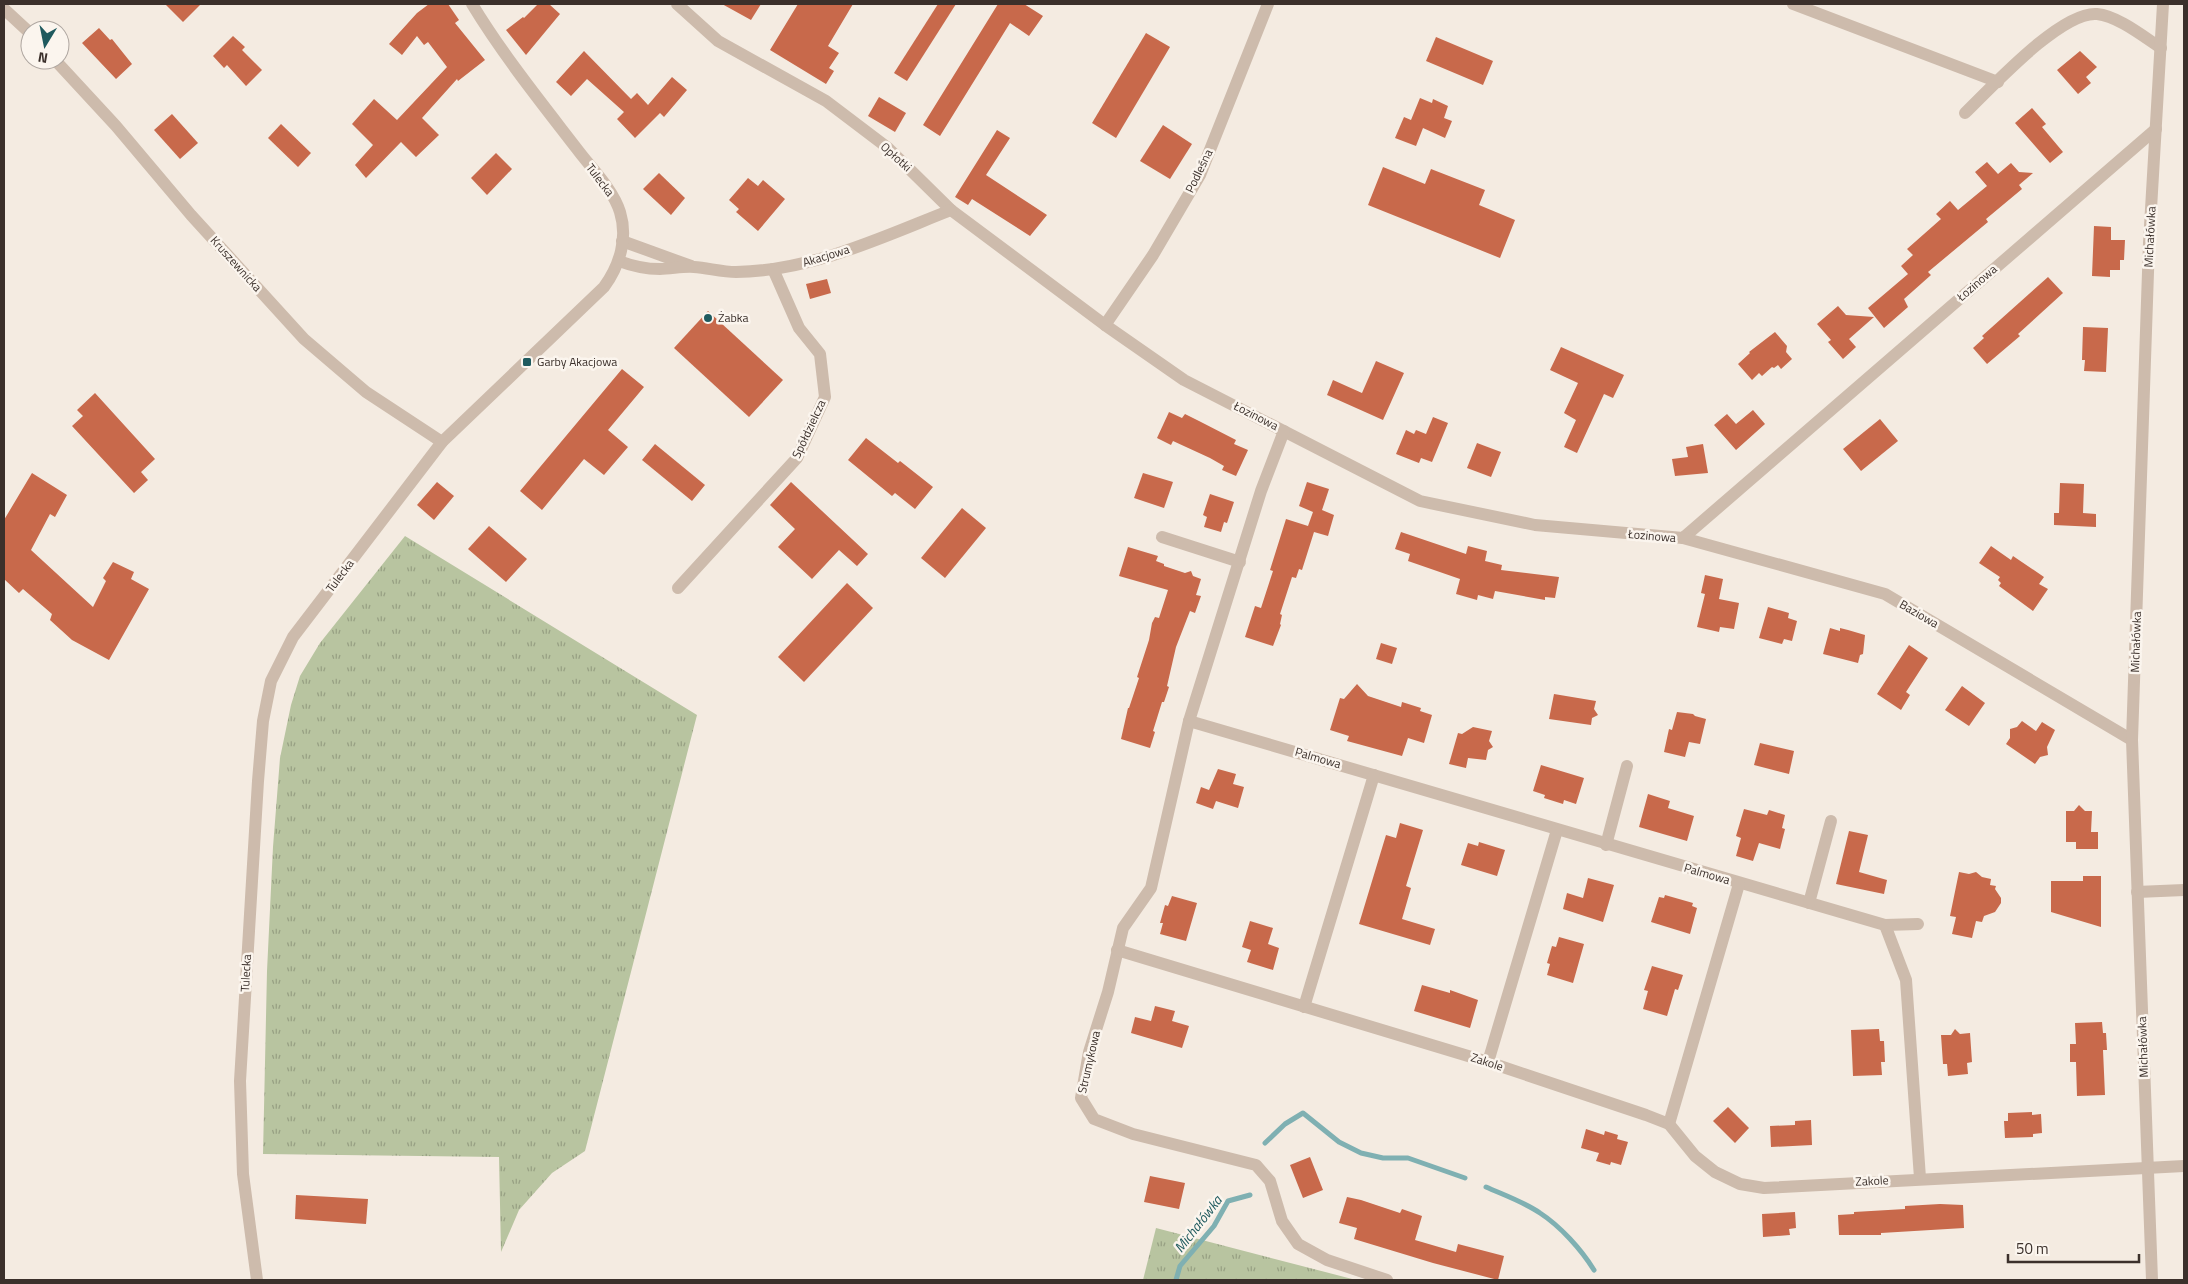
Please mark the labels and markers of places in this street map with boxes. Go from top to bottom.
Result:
place label: Żabka [718,308,748,327]
marker: Żabka [702,312,714,324]
place label: Garby Akacjowa [537,352,617,371]
marker: Garby Akacjowa [521,356,533,368]

